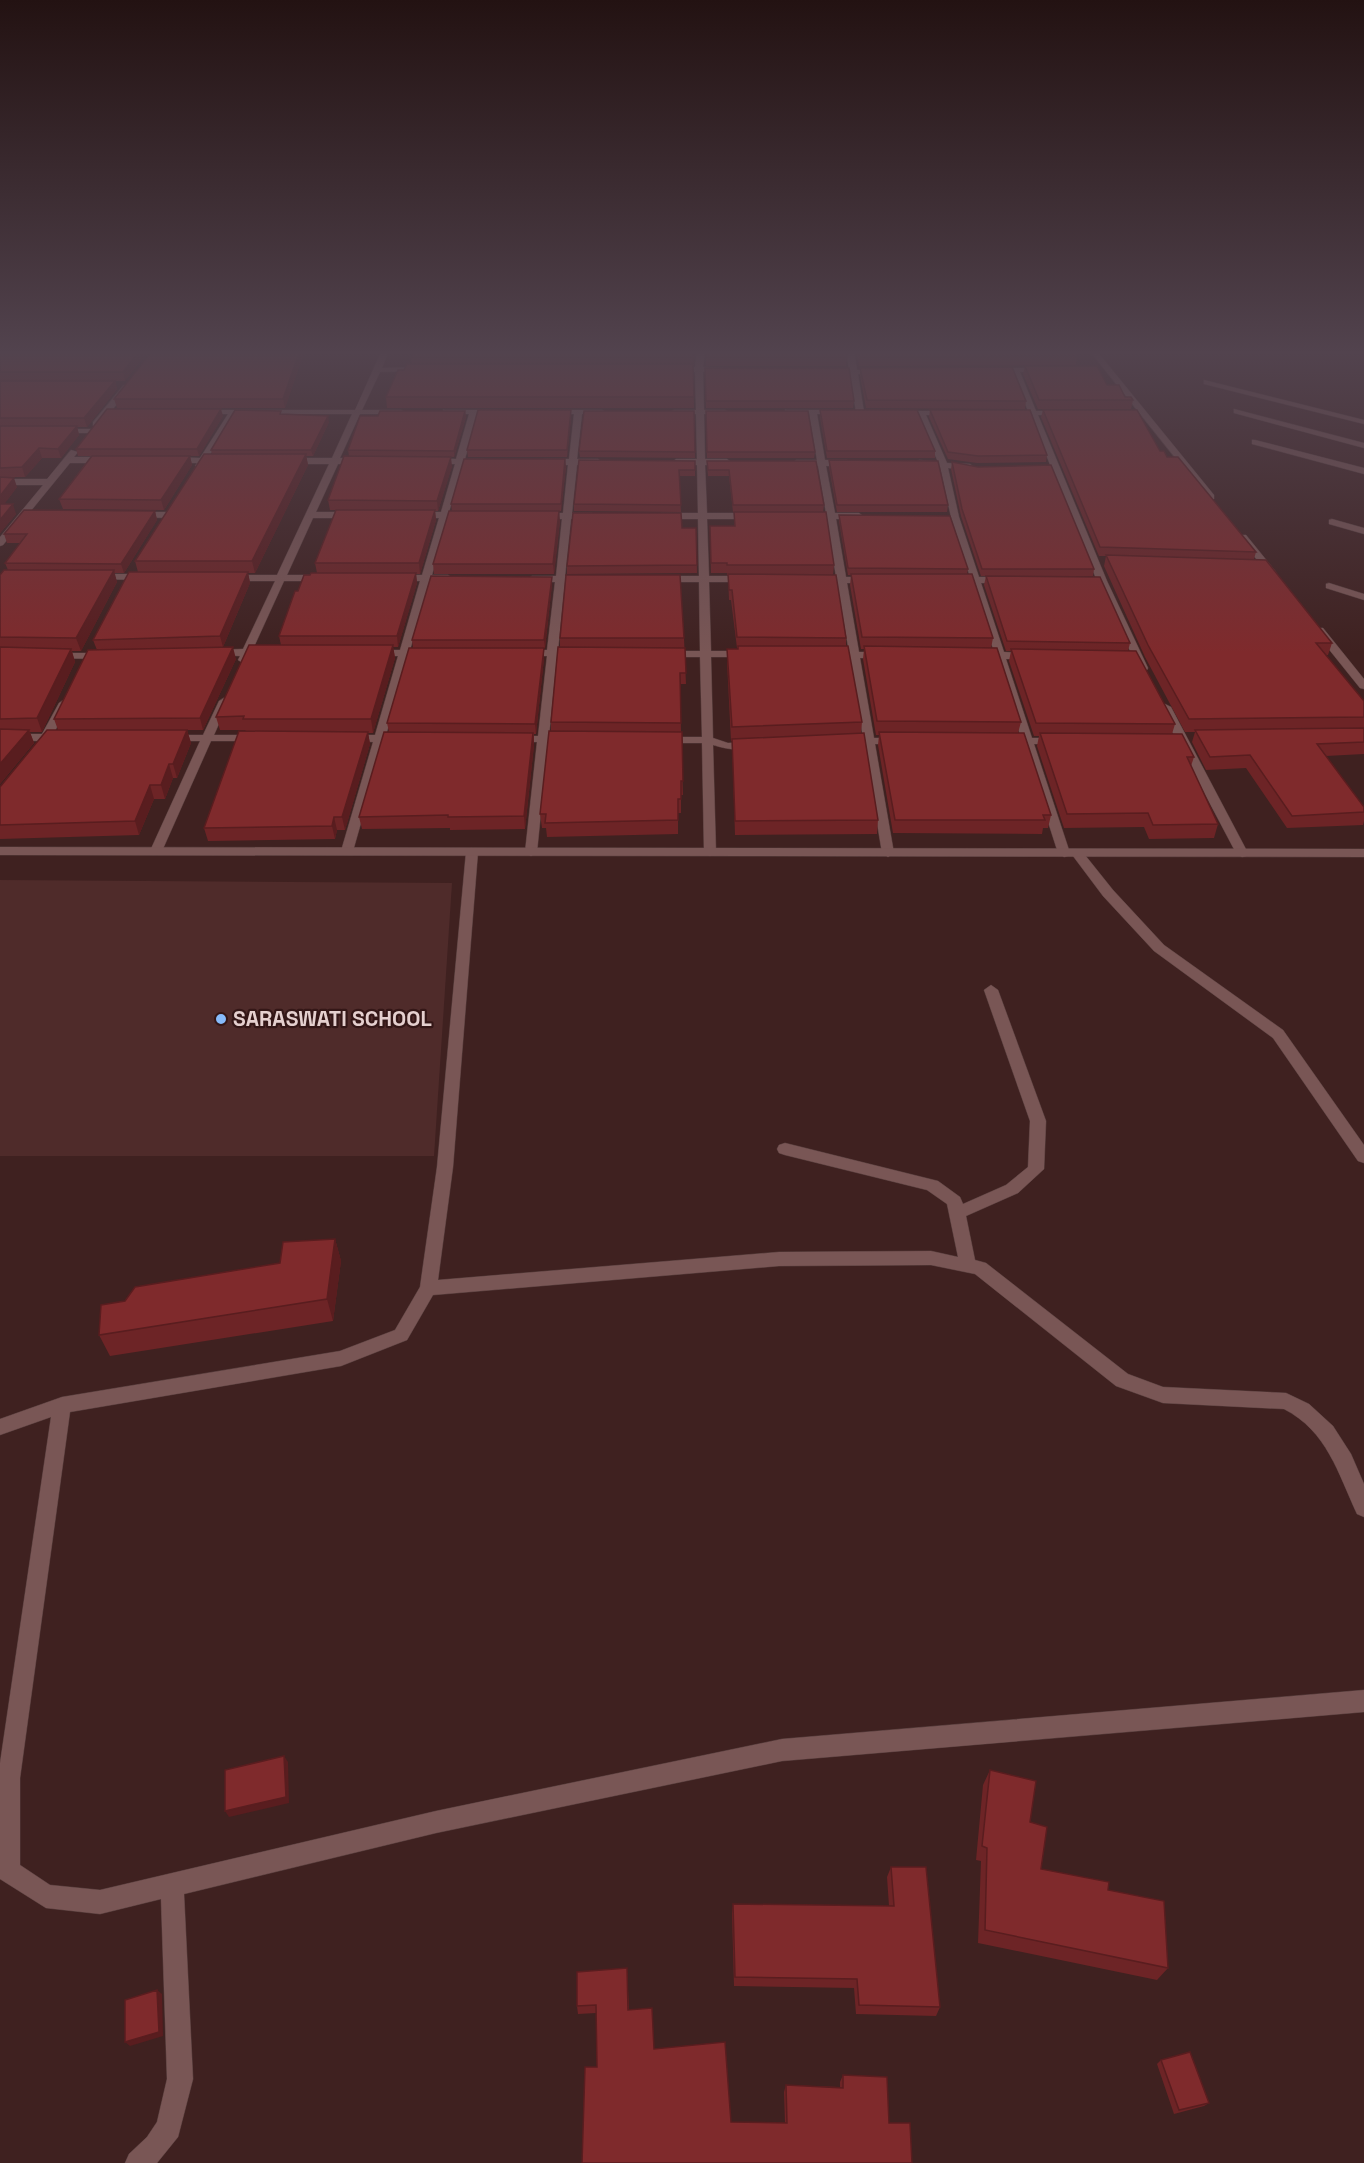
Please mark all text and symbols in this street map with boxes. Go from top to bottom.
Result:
place label: SARASWATI SCHOOL [233,1005,432,1032]
marker: SARASWATI SCHOOL [214,1012,228,1026]

